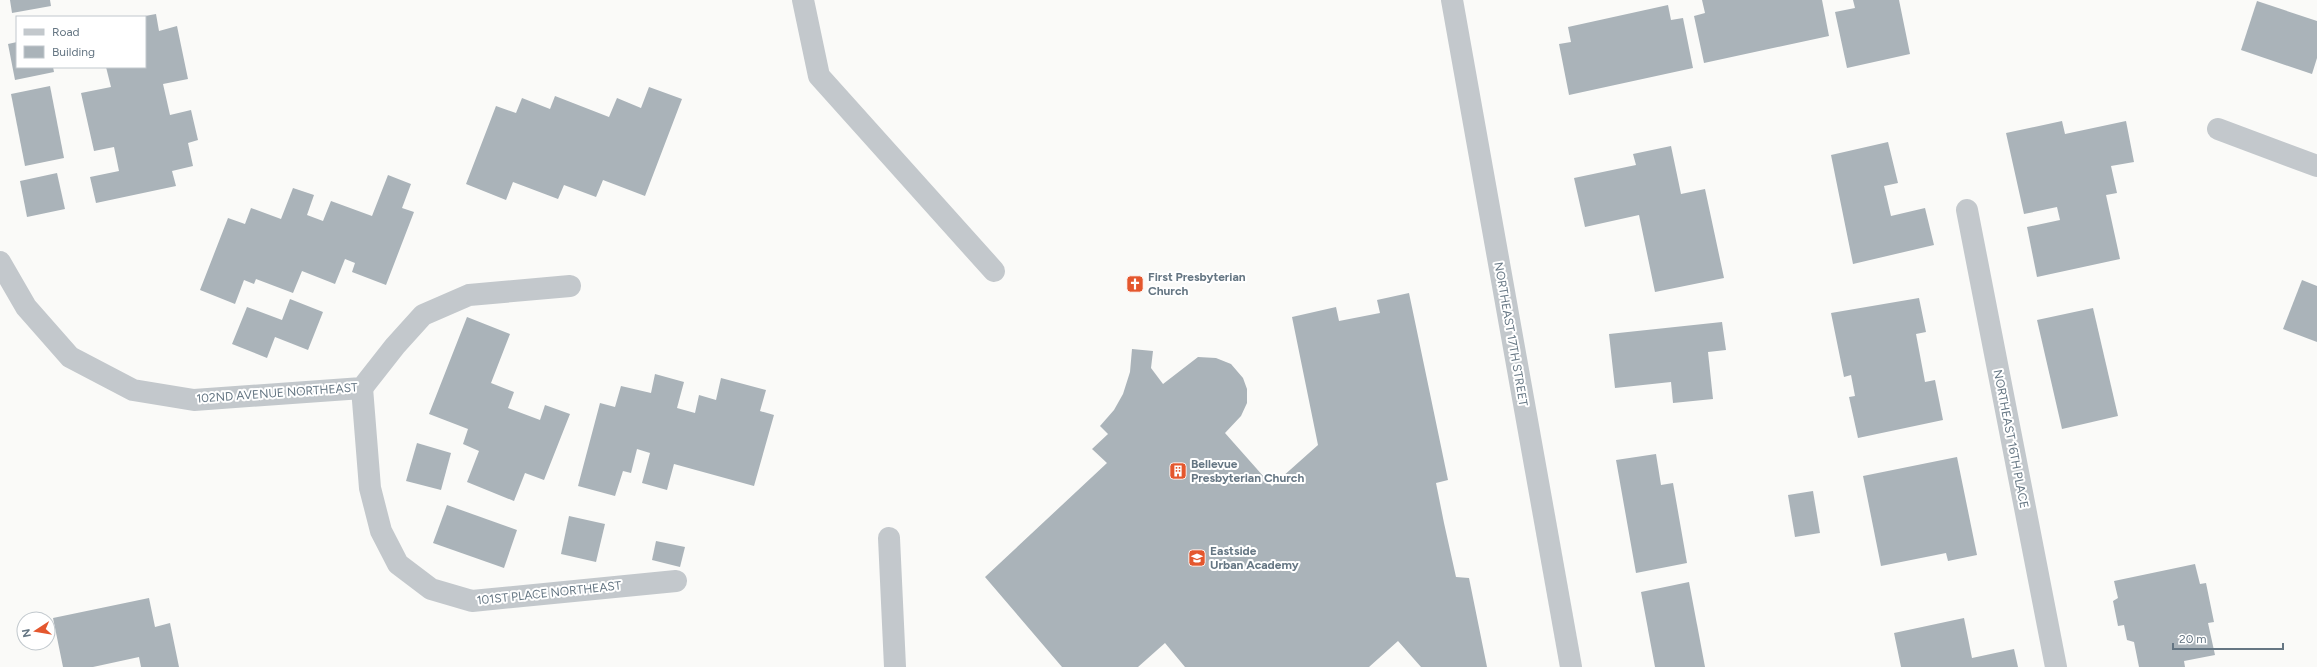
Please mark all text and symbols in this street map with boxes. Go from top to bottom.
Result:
legend [16,16,146,68]
text: Road [52,25,80,39]
text: Building [52,45,95,59]
street label: NORTHEAST 17TH STREET [1491,261,1531,408]
place label: First Presbyterian Church [1148,270,1246,298]
church icon: First Presbyterian Church [1125,274,1145,294]
street label: NORTHEAST 16TH PLACE [1991,368,2031,510]
street label: 102ND AVENUE NORTHEAST [196,380,358,406]
place label: Bellevue Presbyterian Church [1191,457,1304,485]
building icon: Bellevue Presbyterian Church [1168,461,1188,481]
place label: Eastside Urban Academy [1210,544,1299,572]
school or university icon: Eastside Urban Academy [1187,548,1207,568]
street label: 101ST PLACE NORTHEAST [476,578,622,608]
north arrow [16,611,56,651]
scale bar [2173,625,2283,651]
text: N [19,627,34,638]
text: 20 m [2179,632,2207,646]

